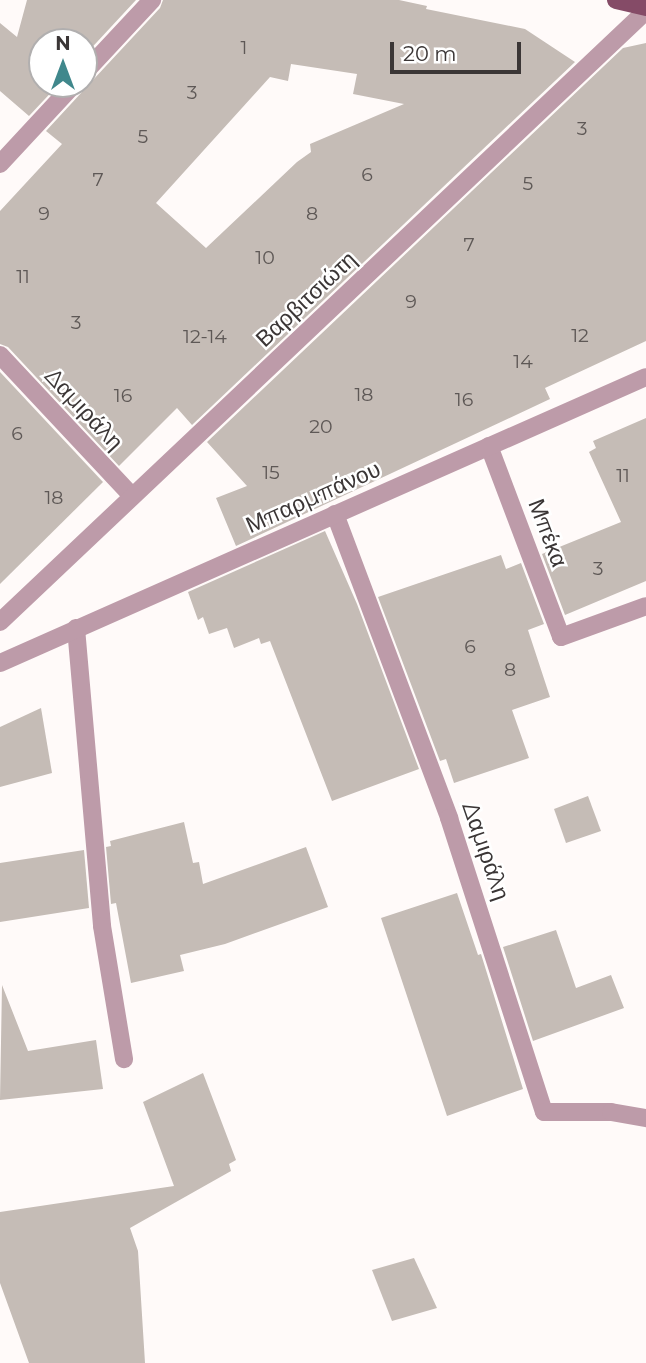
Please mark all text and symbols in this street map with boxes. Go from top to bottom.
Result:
north arrow [28,28,98,98]
scale bar [394,28,525,72]
text: N [55,32,71,55]
house number: 1 [241,37,247,59]
text: 20 m [403,41,457,66]
house number: 3 [187,82,197,104]
house number: 3 [577,118,587,140]
house number: 5 [138,126,148,148]
house number: 6 [361,164,373,186]
house number: 7 [92,169,104,191]
house number: 5 [523,173,533,195]
house number: 9 [38,203,50,225]
house number: 8 [306,203,318,225]
house number: 7 [463,234,475,256]
street label: Βαρβιτσιώτη [250,245,362,353]
house number: 10 [255,247,275,269]
house number: 11 [16,266,30,288]
house number: 9 [405,291,417,313]
house number: 3 [71,312,81,334]
house number: 12 [571,325,589,347]
house number: 12-14 [183,326,227,348]
house number: 14 [513,351,533,373]
street label: Δαμιράλη [39,362,129,456]
house number: 18 [355,384,373,406]
house number: 16 [114,385,132,407]
house number: 16 [455,389,473,411]
house number: 20 [309,416,333,438]
house number: 6 [11,423,23,445]
street label: Μπαρμπάνου [241,455,385,539]
house number: 15 [262,462,280,484]
house number: 11 [616,465,630,487]
house number: 18 [45,487,63,509]
street label: Μπέκα [522,495,574,571]
house number: 3 [593,558,603,580]
house number: 6 [464,636,476,658]
house number: 8 [504,659,516,681]
street label: Δαμιράλη [456,798,516,904]

